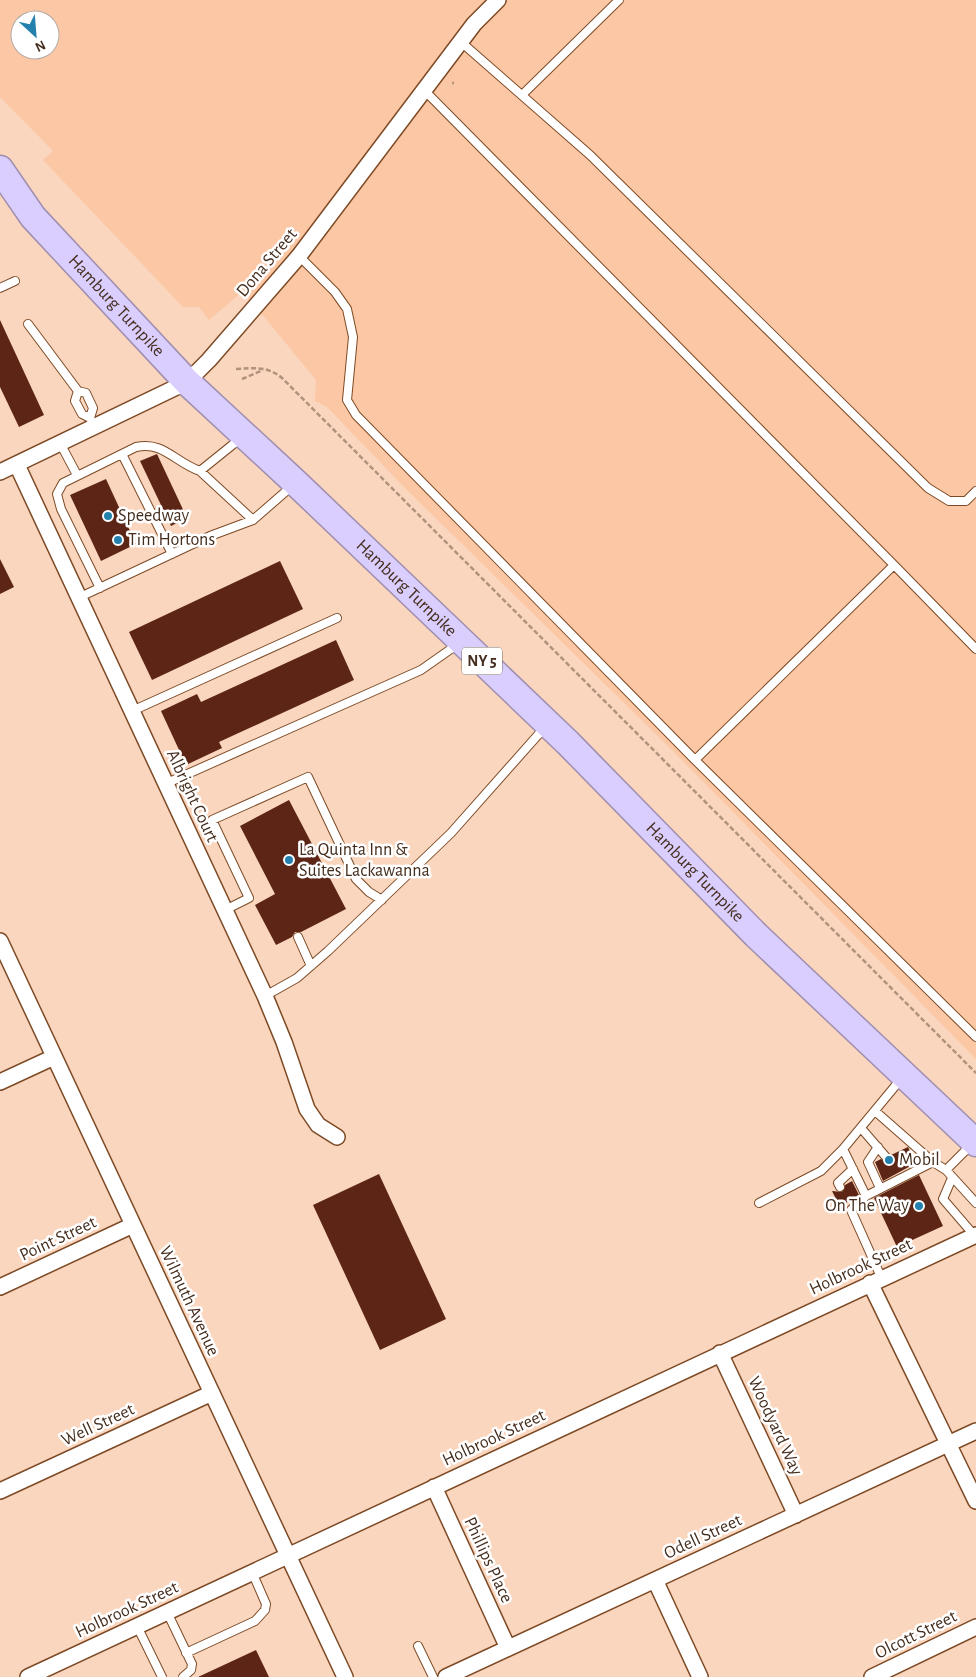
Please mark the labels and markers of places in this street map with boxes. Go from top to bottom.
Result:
place label: Speedway [118,507,189,525]
marker: Speedway [102,510,114,522]
place label: Tim Hortons [128,531,215,549]
marker: Tim Hortons [112,534,124,546]
place label: La Quinta Inn & Suites Lackawanna [299,841,430,880]
marker: La Quinta Inn & Suites Lackawanna [283,854,295,866]
place label: Mobil [899,1151,940,1169]
marker: Mobil [883,1154,895,1166]
place label: On The Way [825,1197,909,1215]
marker: On The Way [913,1200,925,1212]

